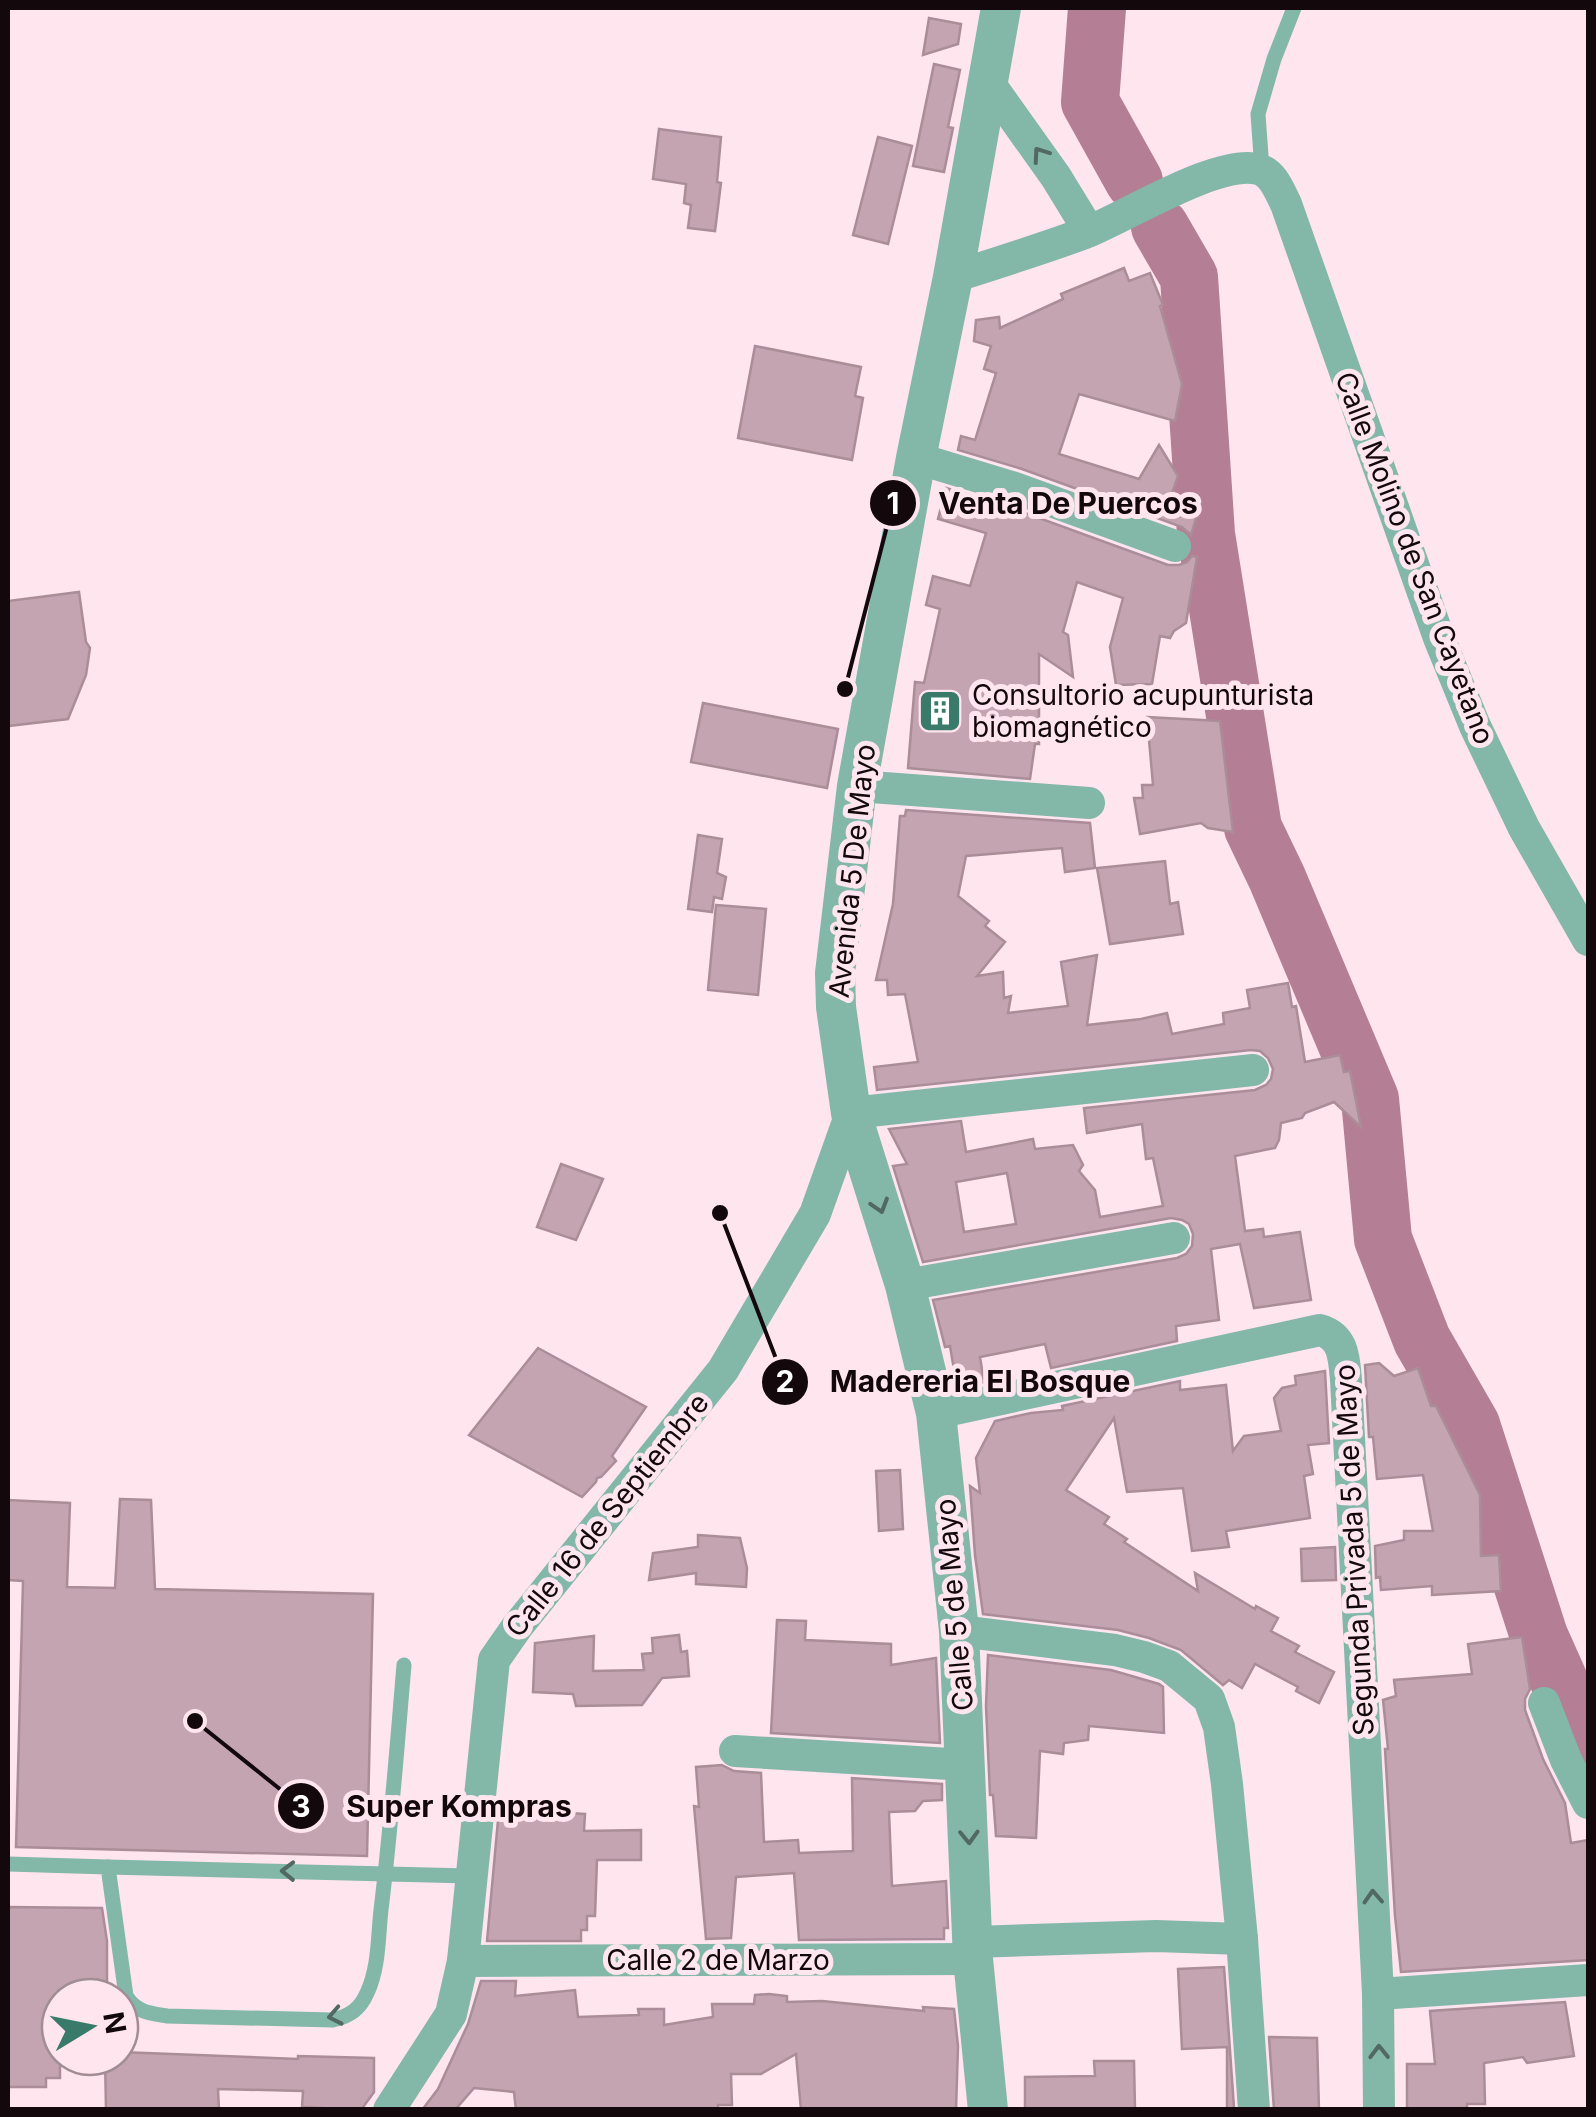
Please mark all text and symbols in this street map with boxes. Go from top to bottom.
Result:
one-way arrow [1034,147,1052,166]
street label: Calle Molino de San Cayetano [1328,367,1502,749]
callout: Venta De Puercos [868,473,1218,533]
text: 1 [887,485,899,521]
text: Venta De Puercos [938,485,1198,521]
place label: Consultorio acupunturista biomagnético [972,678,1314,744]
building icon: Consultorio acupunturista biomagnético [917,688,963,734]
street label: Avenida 5 De Mayo [822,742,882,1000]
one-way arrow [868,1196,889,1213]
callout: Madereria El Bosque [760,1352,1150,1412]
text: 2 [776,1363,794,1399]
text: Madereria El Bosque [830,1363,1130,1399]
street label: Segunda Privada 5 de Mayo [1327,1363,1381,1737]
street label: Calle 16 de Septiembre [498,1386,716,1644]
street label: Calle 5 de Mayo [928,1498,980,1712]
callout: Super Kompras [276,1776,592,1836]
text: 3 [291,1788,311,1824]
text: Super Kompras [346,1788,572,1824]
one-way arrow [958,1829,979,1845]
one-way arrow [280,1861,296,1882]
one-way arrow [1363,1889,1384,1905]
street label: Calle 2 de Marzo [606,1943,830,1977]
north arrow [40,1977,140,2077]
one-way arrow [327,2005,344,2026]
text: N [96,2009,133,2036]
one-way arrow [1368,2043,1389,2059]

